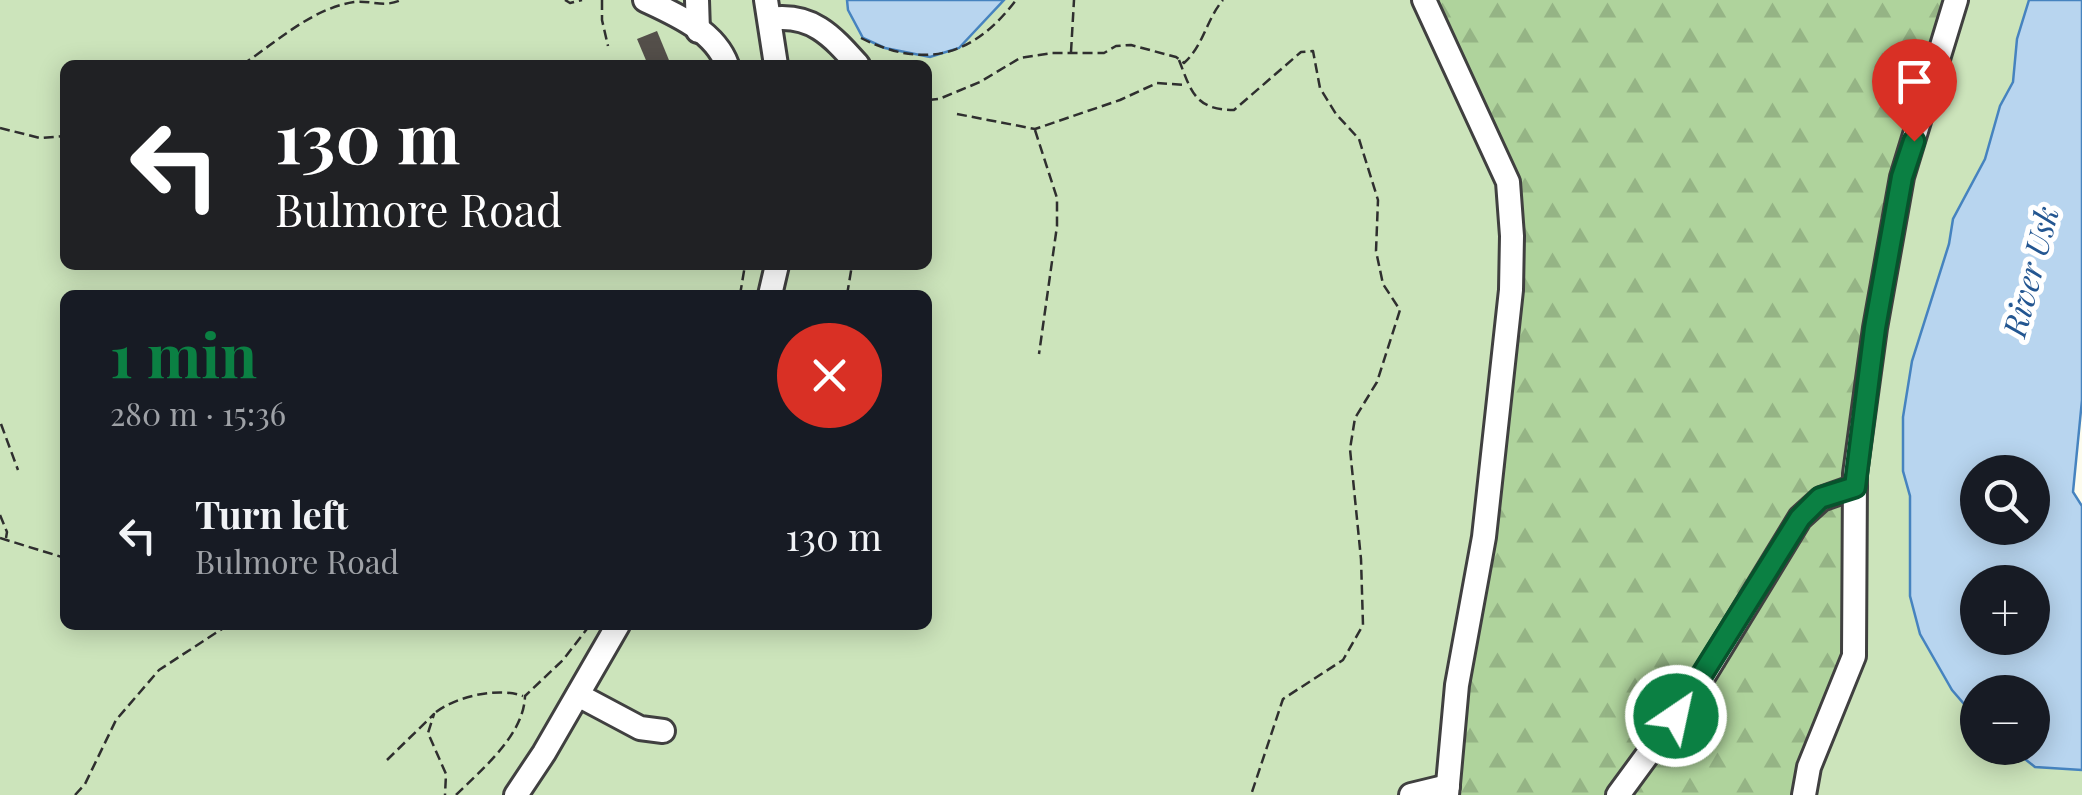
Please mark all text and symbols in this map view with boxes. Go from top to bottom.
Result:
pin [1872,39,1957,142]
icon: arrive [1887,54,1942,109]
text: 130 m [275,88,460,182]
icon: left [110,100,240,230]
text: Bulmore Road [275,178,562,238]
water label: River Usk [1990,201,2067,343]
text: 1 min [110,313,257,393]
button: close [777,323,882,428]
text: 280 m · 15:36 [110,391,286,434]
map controls [1960,455,2050,765]
button: search [1960,455,2050,545]
text: Turn left [195,488,348,539]
icon: left [110,508,165,563]
text: 130 m [785,510,882,561]
text: Bulmore Road [195,539,399,582]
button: + [1960,565,2050,655]
position arrow [1624,664,1728,768]
button: − [1960,675,2050,765]

